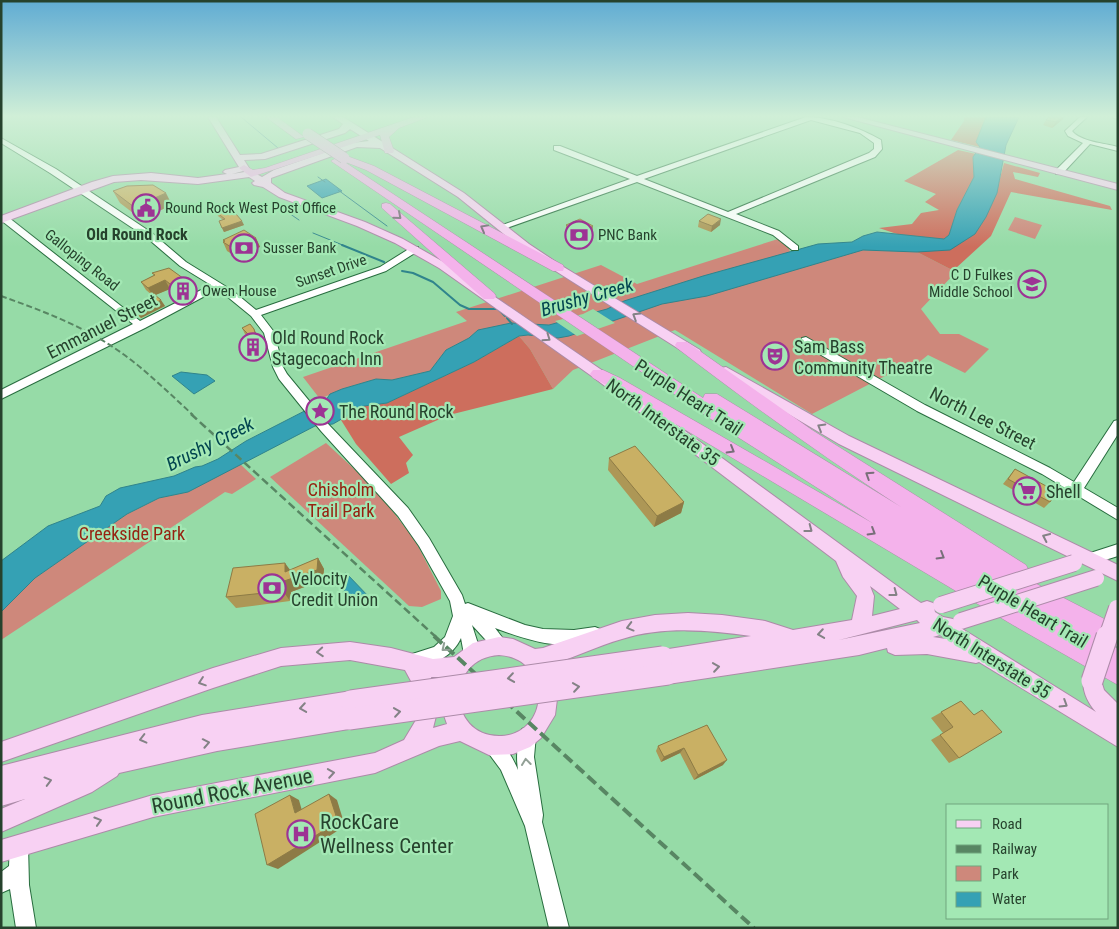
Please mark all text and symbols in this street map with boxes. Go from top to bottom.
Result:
public building icon: Round Rock West Post Office [131,193,161,223]
place label: Round Rock West Post Office [165,199,336,217]
one-way arrow [393,211,402,220]
bank icon: PNC Bank [564,220,594,250]
street label: Galloping Road [41,225,123,295]
district label: Old Round Rock [86,225,188,244]
one-way arrow [481,225,490,235]
place label: PNC Bank [598,226,657,244]
bank icon: Susser Bank [229,233,259,263]
place label: Susser Bank [263,239,336,257]
street label: Sunset Drive [293,250,369,292]
place label: C D Fulkes Middle School [929,266,1013,301]
school or university icon: C D Fulkes Middle School [1017,269,1047,299]
water label: Brushy Creek [538,273,637,321]
building icon: Owen House [168,276,198,306]
place label: Owen House [202,282,276,300]
street label: Emmanuel Street [43,289,161,363]
one-way arrow [632,312,641,322]
place label: Old Round Rock Stagecoach Inn [272,327,384,369]
building icon: Old Round Rock Stagecoach Inn [238,332,268,362]
one-way arrow [541,332,550,340]
place label: Sam Bass Community Theatre [794,336,933,378]
theatre icon: Sam Bass Community Theatre [760,341,790,371]
street label: Purple Heart Trail [631,355,747,439]
street label: North Interstate 35 [602,374,724,470]
street label: North Lee Street [927,382,1039,454]
place icon: The Round Rock [305,396,335,426]
place label: The Round Rock [339,401,454,422]
water label: Brushy Creek [162,412,258,476]
one-way arrow [818,423,827,433]
one-way arrow [726,444,735,454]
one-way arrow [865,472,875,481]
supermarket icon: Shell [1012,476,1042,506]
park label: Chisholm Trail Park [308,479,374,521]
place label: Shell [1046,481,1081,502]
park label: Creekside Park [79,523,185,544]
one-way arrow [803,523,812,532]
one-way arrow [866,526,875,535]
one-way arrow [1042,534,1051,544]
one-way arrow [936,550,945,560]
place label: Velocity Credit Union [291,568,378,610]
street label: Purple Heart Trail [975,570,1091,652]
bank icon: Velocity Credit Union [257,573,287,603]
one-way arrow [888,587,898,596]
street label: North Interstate 35 [929,613,1055,703]
one-way arrow [626,622,635,632]
one-way arrow [817,628,826,638]
one-way arrow [442,643,451,651]
one-way arrow [316,647,324,658]
one-way arrow [712,663,721,673]
one-way arrow [507,672,515,683]
one-way arrow [198,676,207,686]
one-way arrow [572,682,580,693]
one-way arrow [1059,697,1068,707]
one-way arrow [298,702,307,712]
one-way arrow [394,707,402,718]
one-way arrow [140,733,148,743]
one-way arrow [201,738,210,748]
one-way arrow [521,757,532,765]
street label: Round Rock Avenue [150,764,315,818]
one-way arrow [327,768,336,778]
one-way arrow [44,776,52,787]
legend [946,804,1109,919]
place label: RockCare Wellness Center [320,810,454,858]
text: Road [992,815,1022,833]
one-way arrow [93,816,102,826]
hospital icon: RockCare Wellness Center [286,819,316,849]
text: Railway [992,840,1037,858]
text: Park [992,865,1019,883]
text: Water [992,890,1027,908]

